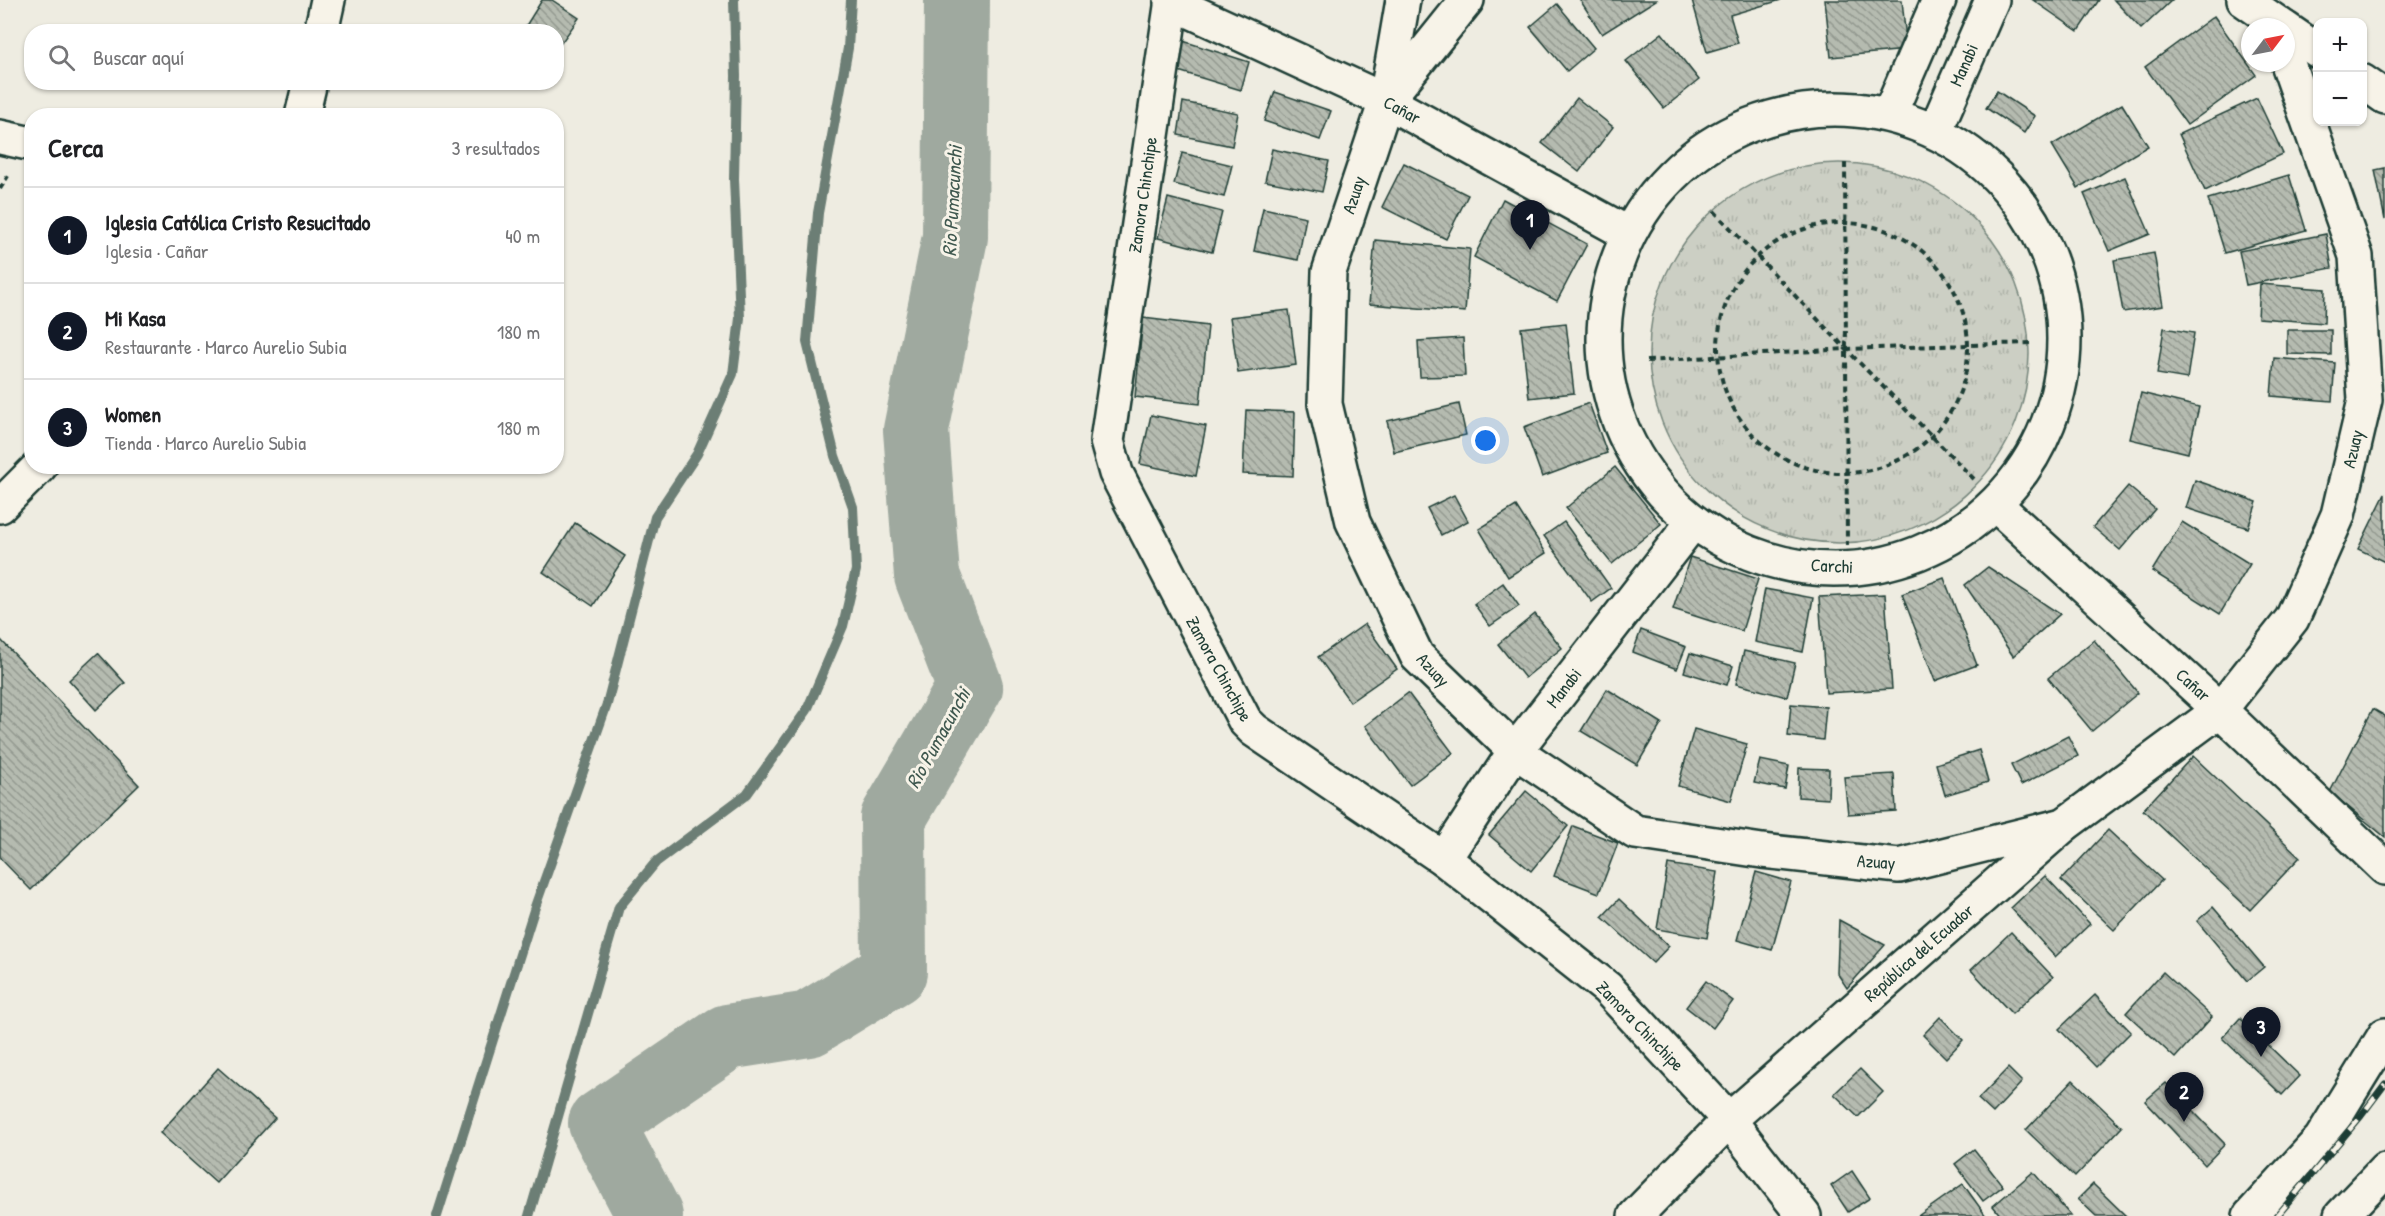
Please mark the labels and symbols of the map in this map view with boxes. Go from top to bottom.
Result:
north arrow [2241,18,2295,72]
street label: Manabi [1943,39,1984,90]
street label: Cañar [1379,89,1425,130]
street label: Zamora Chinchipe [1122,135,1163,255]
water label: Rio Pumacunchi [935,142,968,257]
street label: Azuay [1336,172,1371,217]
pin: 1 [1510,200,1550,250]
your location [1471,426,1500,455]
street label: Azuay [2336,427,2369,470]
street label: Carchi [1810,552,1854,579]
street label: Zamora Chinchipe [1180,612,1259,726]
street label: Azuay [1411,647,1456,692]
street label: Cañar [2170,662,2216,707]
street label: Manabi [1540,663,1587,713]
water label: Rio Pumacunchi [899,681,977,793]
street label: Azuay [1856,848,1896,875]
street label: República del Ecuador [1858,898,1979,1007]
street label: Zamora Chinchipe [1591,975,1690,1076]
pin: 3 [2242,1008,2280,1057]
pin: 2 [2164,1072,2204,1122]

